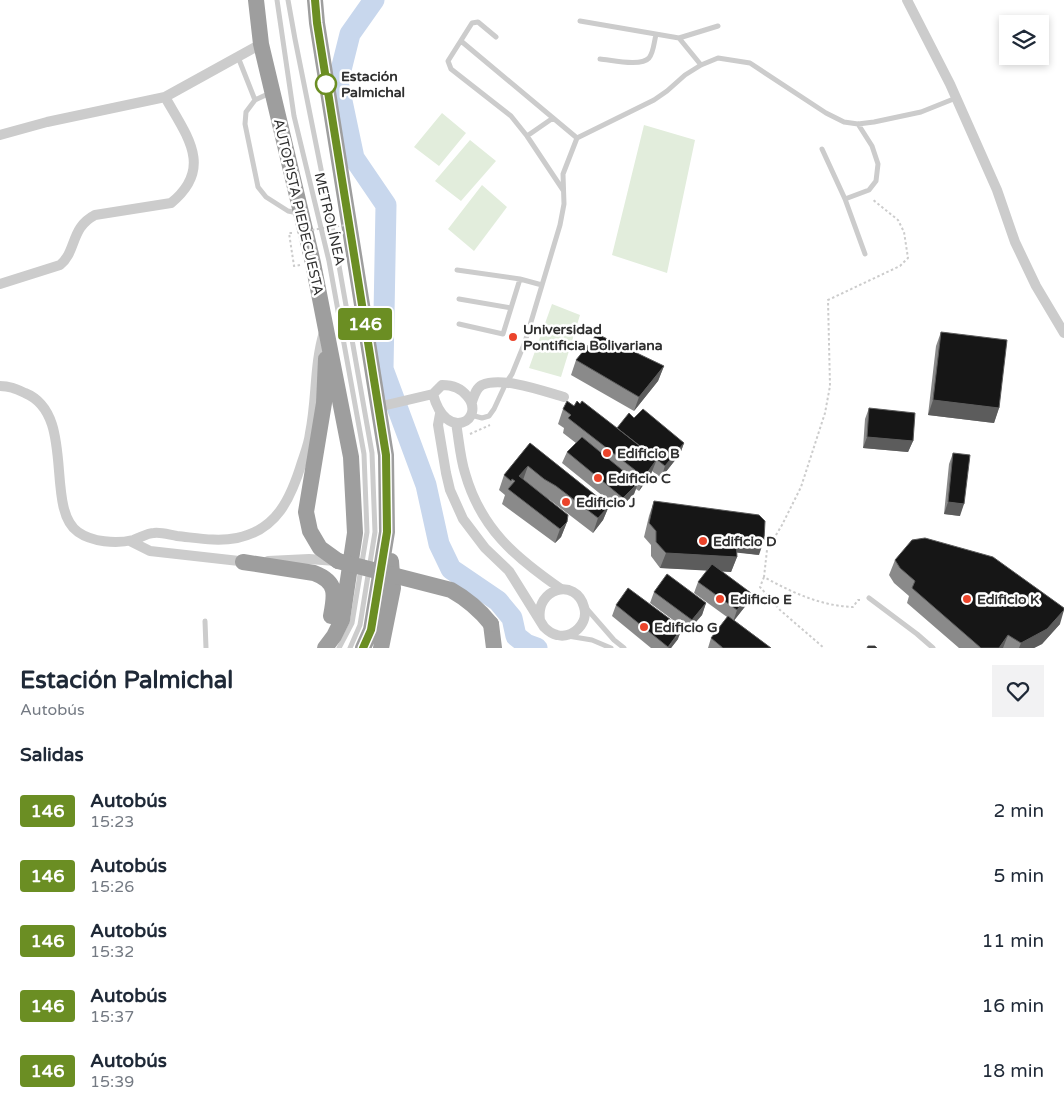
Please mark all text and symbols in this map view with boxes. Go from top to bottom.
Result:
map controls [999,15,1049,65]
button: layers [999,15,1049,65]
place label: Estación Palmichal [341,68,405,101]
marker: Estación Palmichal [315,73,337,95]
street label: AUTOPISTA PIEDECUESTA [270,117,327,297]
street label: METROLÍNEA [311,171,348,267]
line badge: 146 [336,308,394,340]
text: 146 [348,313,382,335]
place label: Universidad Pontificia Bolivariana [523,321,663,354]
marker: Universidad Pontificia Bolivariana [507,331,519,343]
place label: Edificio B [617,445,680,462]
marker: Edificio B [601,447,613,459]
place label: Edificio C [608,470,671,487]
marker: Edificio C [592,472,604,484]
place label: Edificio J [576,494,636,511]
marker: Edificio J [560,496,572,508]
place label: Edificio D [713,533,777,550]
marker: Edificio D [697,535,709,547]
place label: Edificio E [730,591,792,608]
place label: Edificio K [977,591,1040,608]
marker: Edificio E [714,593,726,605]
marker: Edificio K [961,593,973,605]
place label: Edificio G [654,619,718,636]
marker: Edificio G [638,621,650,633]
button: heart [992,665,1044,717]
text: Estación Palmichal [20,666,233,695]
text: Autobús [20,700,85,720]
text: Salidas [20,744,84,766]
text: Autobús [90,790,167,812]
text: 146 [31,800,64,822]
text: 2 min [993,800,1044,822]
text: 15:23 [90,812,134,832]
text: Autobús [90,855,167,877]
text: 146 [31,865,64,887]
text: 5 min [993,865,1044,887]
text: 15:26 [90,877,134,897]
text: Autobús [90,920,167,942]
text: 146 [31,930,64,952]
text: 11 min [981,930,1044,952]
text: 15:32 [90,942,134,962]
text: Autobús [90,985,167,1007]
text: 146 [31,995,64,1017]
text: 16 min [981,995,1044,1017]
text: 15:37 [90,1007,134,1027]
text: Autobús [90,1050,167,1072]
text: 146 [31,1060,64,1082]
text: 18 min [981,1060,1044,1082]
text: 15:39 [90,1072,134,1092]

